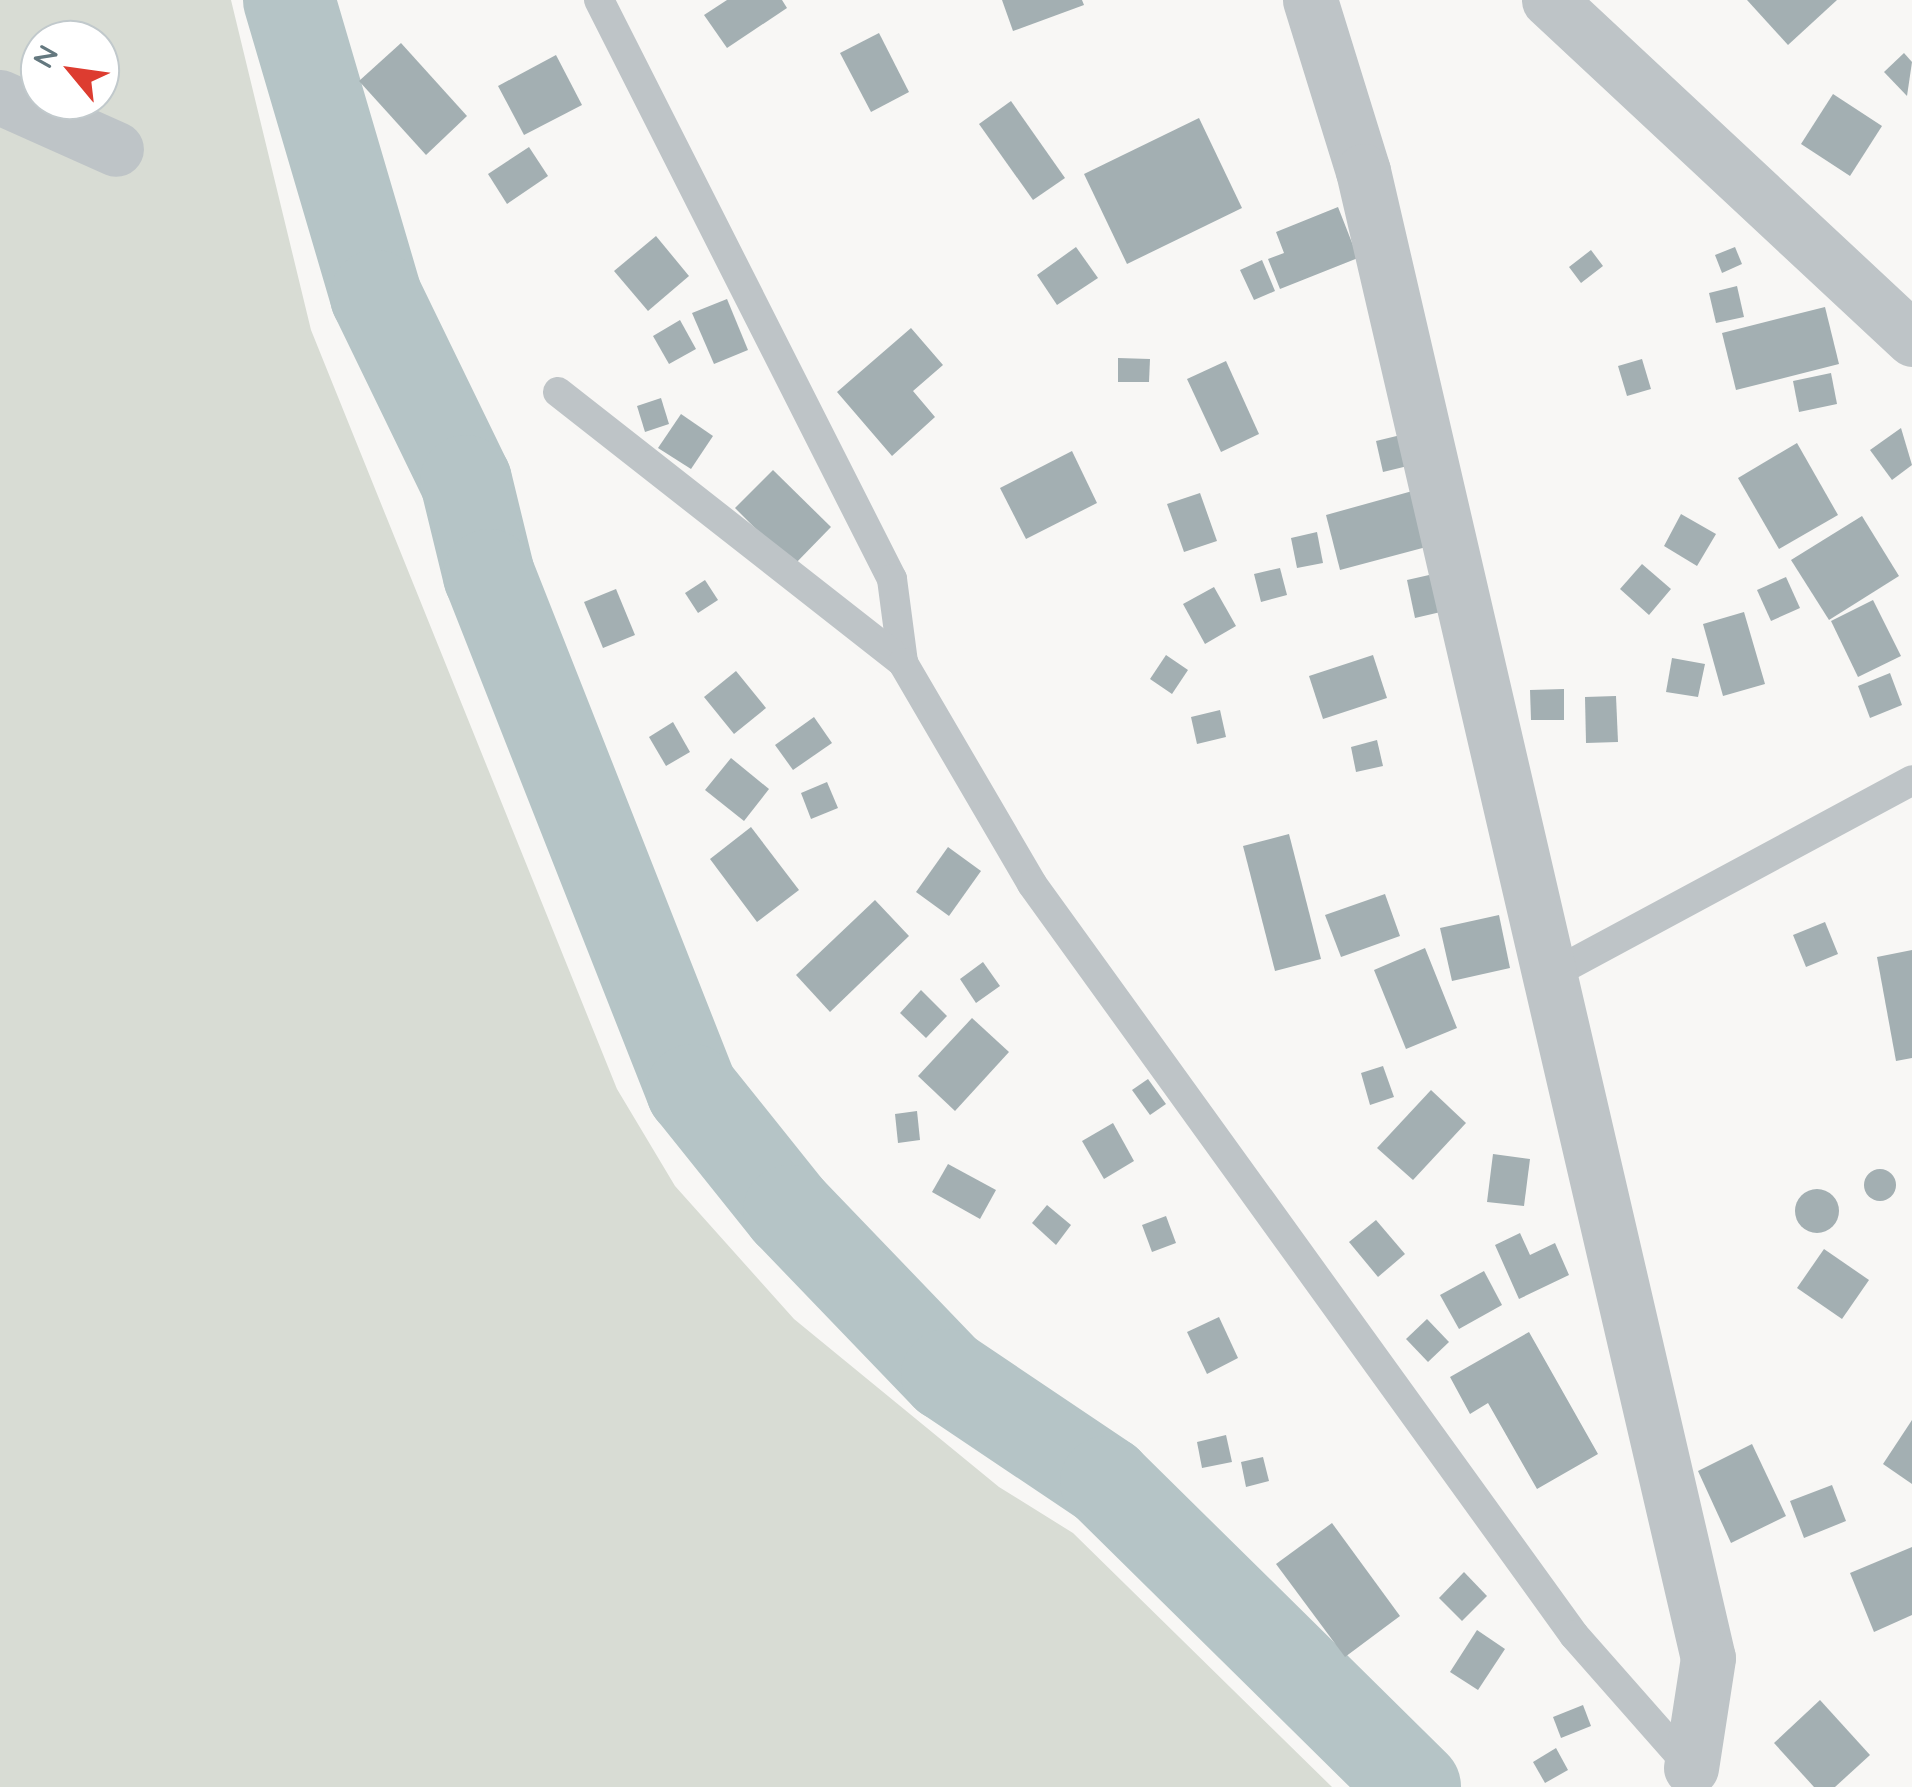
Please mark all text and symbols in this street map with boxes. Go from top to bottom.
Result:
north arrow [20,20,120,120]
text: N [25,39,65,74]

